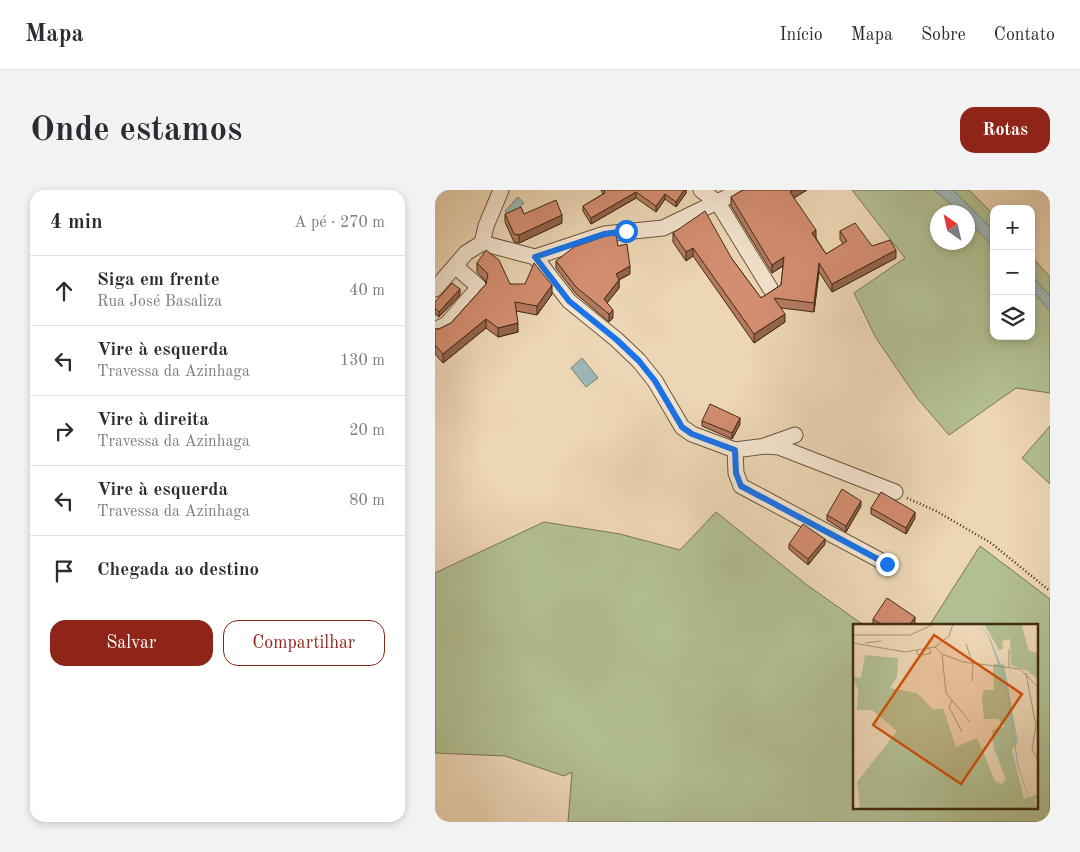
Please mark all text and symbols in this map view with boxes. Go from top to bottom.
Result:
text: Mapa [25,23,84,47]
text: Início [779,26,823,44]
text: Mapa [851,26,893,44]
text: Sobre [921,26,966,44]
text: Contato [994,26,1055,44]
button: Rotas [960,107,1050,153]
text: Onde estamos [30,113,242,148]
north arrow [930,205,975,250]
map controls [990,205,1035,340]
button: + [990,205,1035,250]
text: 4 min [50,212,103,233]
text: A pé · 270 m [294,215,385,231]
route start [615,220,638,243]
button: − [990,250,1035,295]
text: Siga em frente [97,271,220,290]
icon: ahead [50,277,78,305]
text: 40 m [349,283,385,299]
text: Rua José Basaliza [97,294,222,310]
button: layers [990,295,1035,340]
text: Vire à esquerda [97,341,228,360]
icon: left [50,347,78,375]
text: 130 m [340,353,385,369]
text: Travessa da Azinhaga [97,364,250,380]
text: Vire à direita [97,411,209,430]
icon: right [50,417,78,445]
text: 20 m [349,423,385,439]
text: Travessa da Azinhaga [97,434,250,450]
text: Vire à esquerda [97,481,228,500]
icon: left [50,487,78,515]
text: 80 m [349,493,385,509]
text: Travessa da Azinhaga [97,504,250,520]
route end [876,553,899,576]
icon: arrive [50,557,78,585]
text: Chegada ao destino [97,561,259,580]
button: Salvar [50,620,213,666]
button: Compartilhar [223,620,385,666]
inset map [853,624,1037,810]

